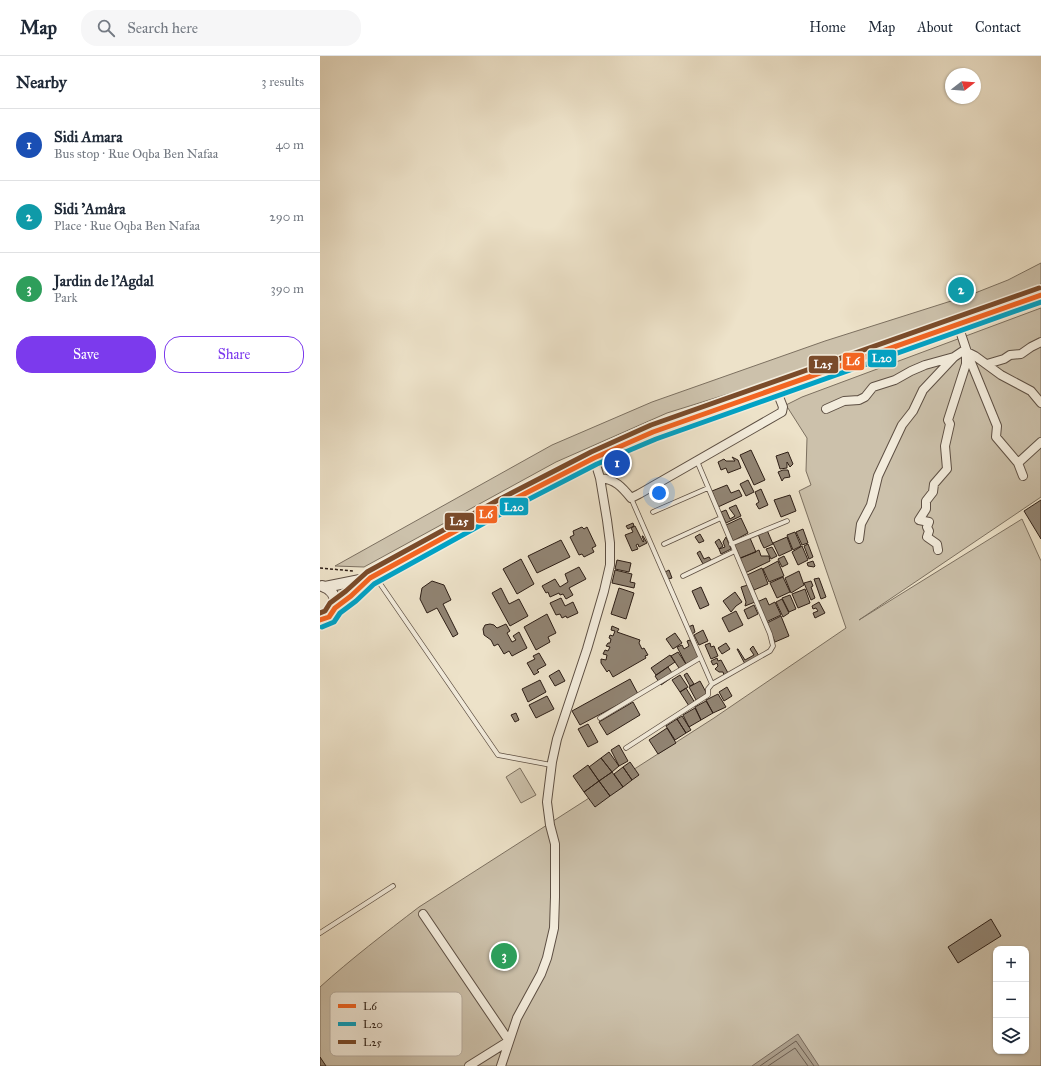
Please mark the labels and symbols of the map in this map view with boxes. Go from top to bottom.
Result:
north arrow [945,68,981,104]
pin: 2 [948,275,974,305]
line badge: L20 [867,349,897,368]
line badge: L6 [842,352,865,371]
text: L20 [872,352,893,365]
line badge: L25 [808,355,839,374]
text: L6 [846,355,861,368]
text: L25 [814,358,833,371]
pin: 1 [604,448,630,478]
your location [649,483,669,503]
line badge: L20 [499,497,529,516]
text: L20 [504,501,525,514]
line badge: L6 [475,505,498,524]
text: L6 [479,508,494,521]
line badge: L25 [444,512,475,531]
text: L25 [450,515,469,528]
pin: 3 [491,941,517,971]
legend [330,992,462,1056]
text: L6 [363,1000,377,1013]
text: L20 [363,1018,383,1031]
text: L25 [363,1036,382,1049]

